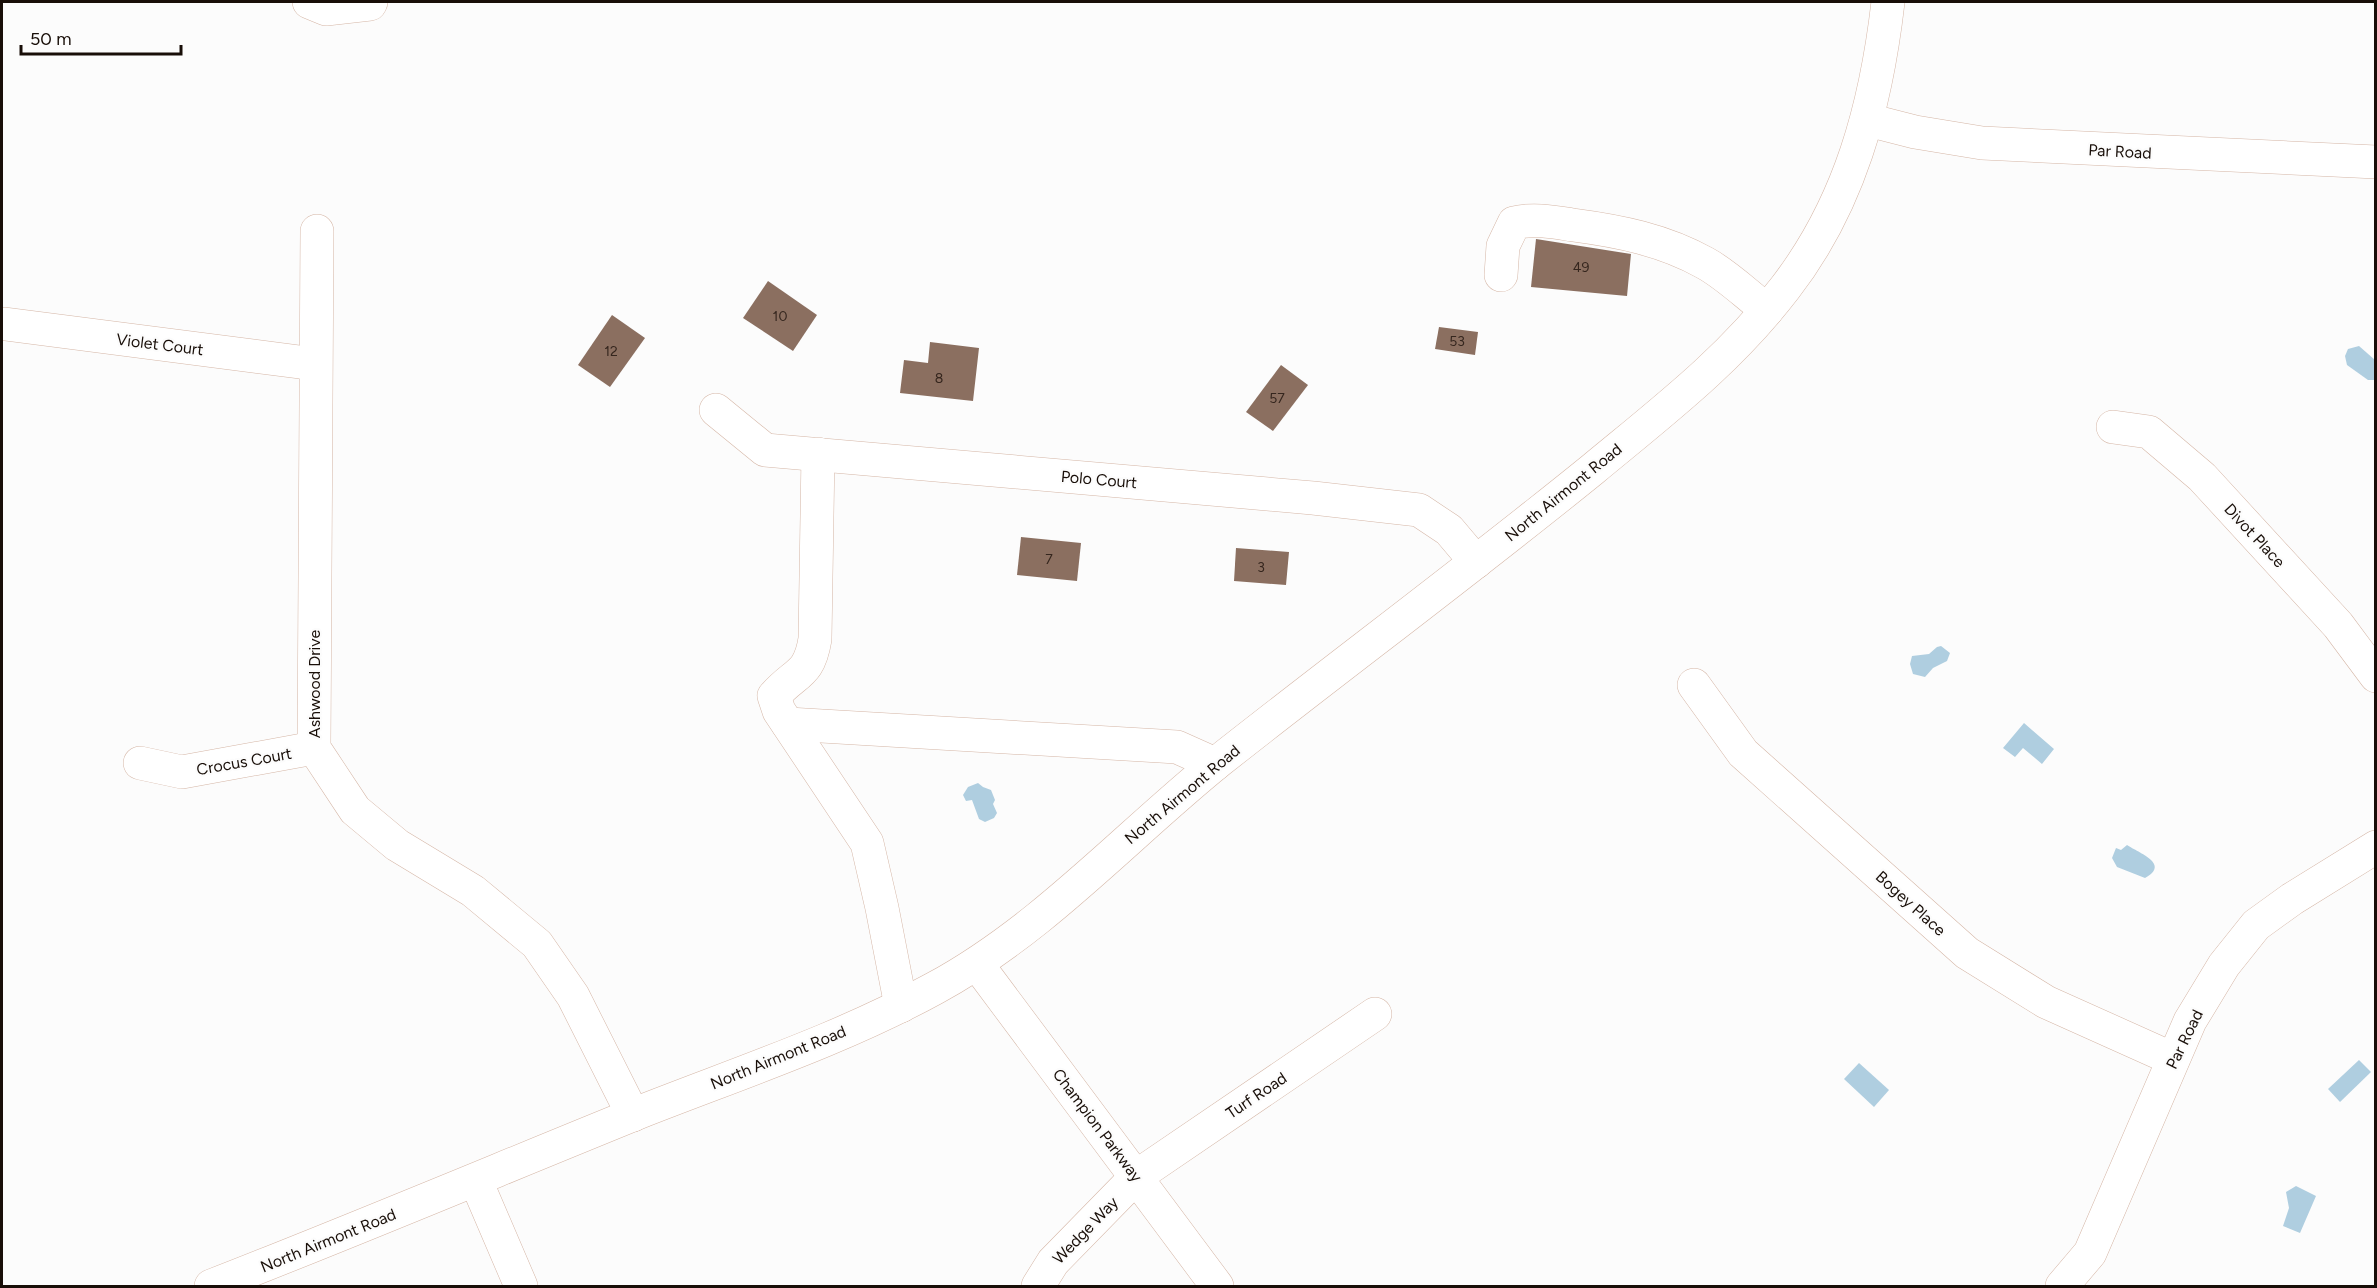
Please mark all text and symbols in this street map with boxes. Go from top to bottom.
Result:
scale bar [21,18,182,56]
text: 50 m [30,28,72,50]
street label: Par Road [2088,140,2152,163]
house number: 49 [1573,259,1589,276]
house number: 10 [773,308,787,325]
street label: Violet Court [115,330,205,359]
house number: 53 [1449,333,1465,350]
house number: 12 [604,343,618,360]
house number: 8 [935,370,943,387]
house number: 57 [1269,390,1285,407]
street label: North Airmont Road [1501,440,1625,545]
street label: Polo Court [1060,467,1138,492]
street label: Divot Place [2220,499,2289,571]
house number: 7 [1045,551,1053,568]
house number: 3 [1257,559,1265,576]
street label: Ashwood Drive [305,630,324,738]
street label: North Airmont Road [1121,741,1244,848]
street label: Crocus Court [195,744,293,779]
street label: Bogey Place [1872,867,1950,940]
street label: Par Road [2162,1007,2207,1072]
street label: North Airmont Road [708,1022,849,1093]
street label: Champion Parkway [1049,1065,1147,1186]
street label: Turf Road [1222,1068,1290,1123]
street label: Wedge Way [1049,1192,1122,1268]
street label: North Airmont Road [258,1205,399,1276]

